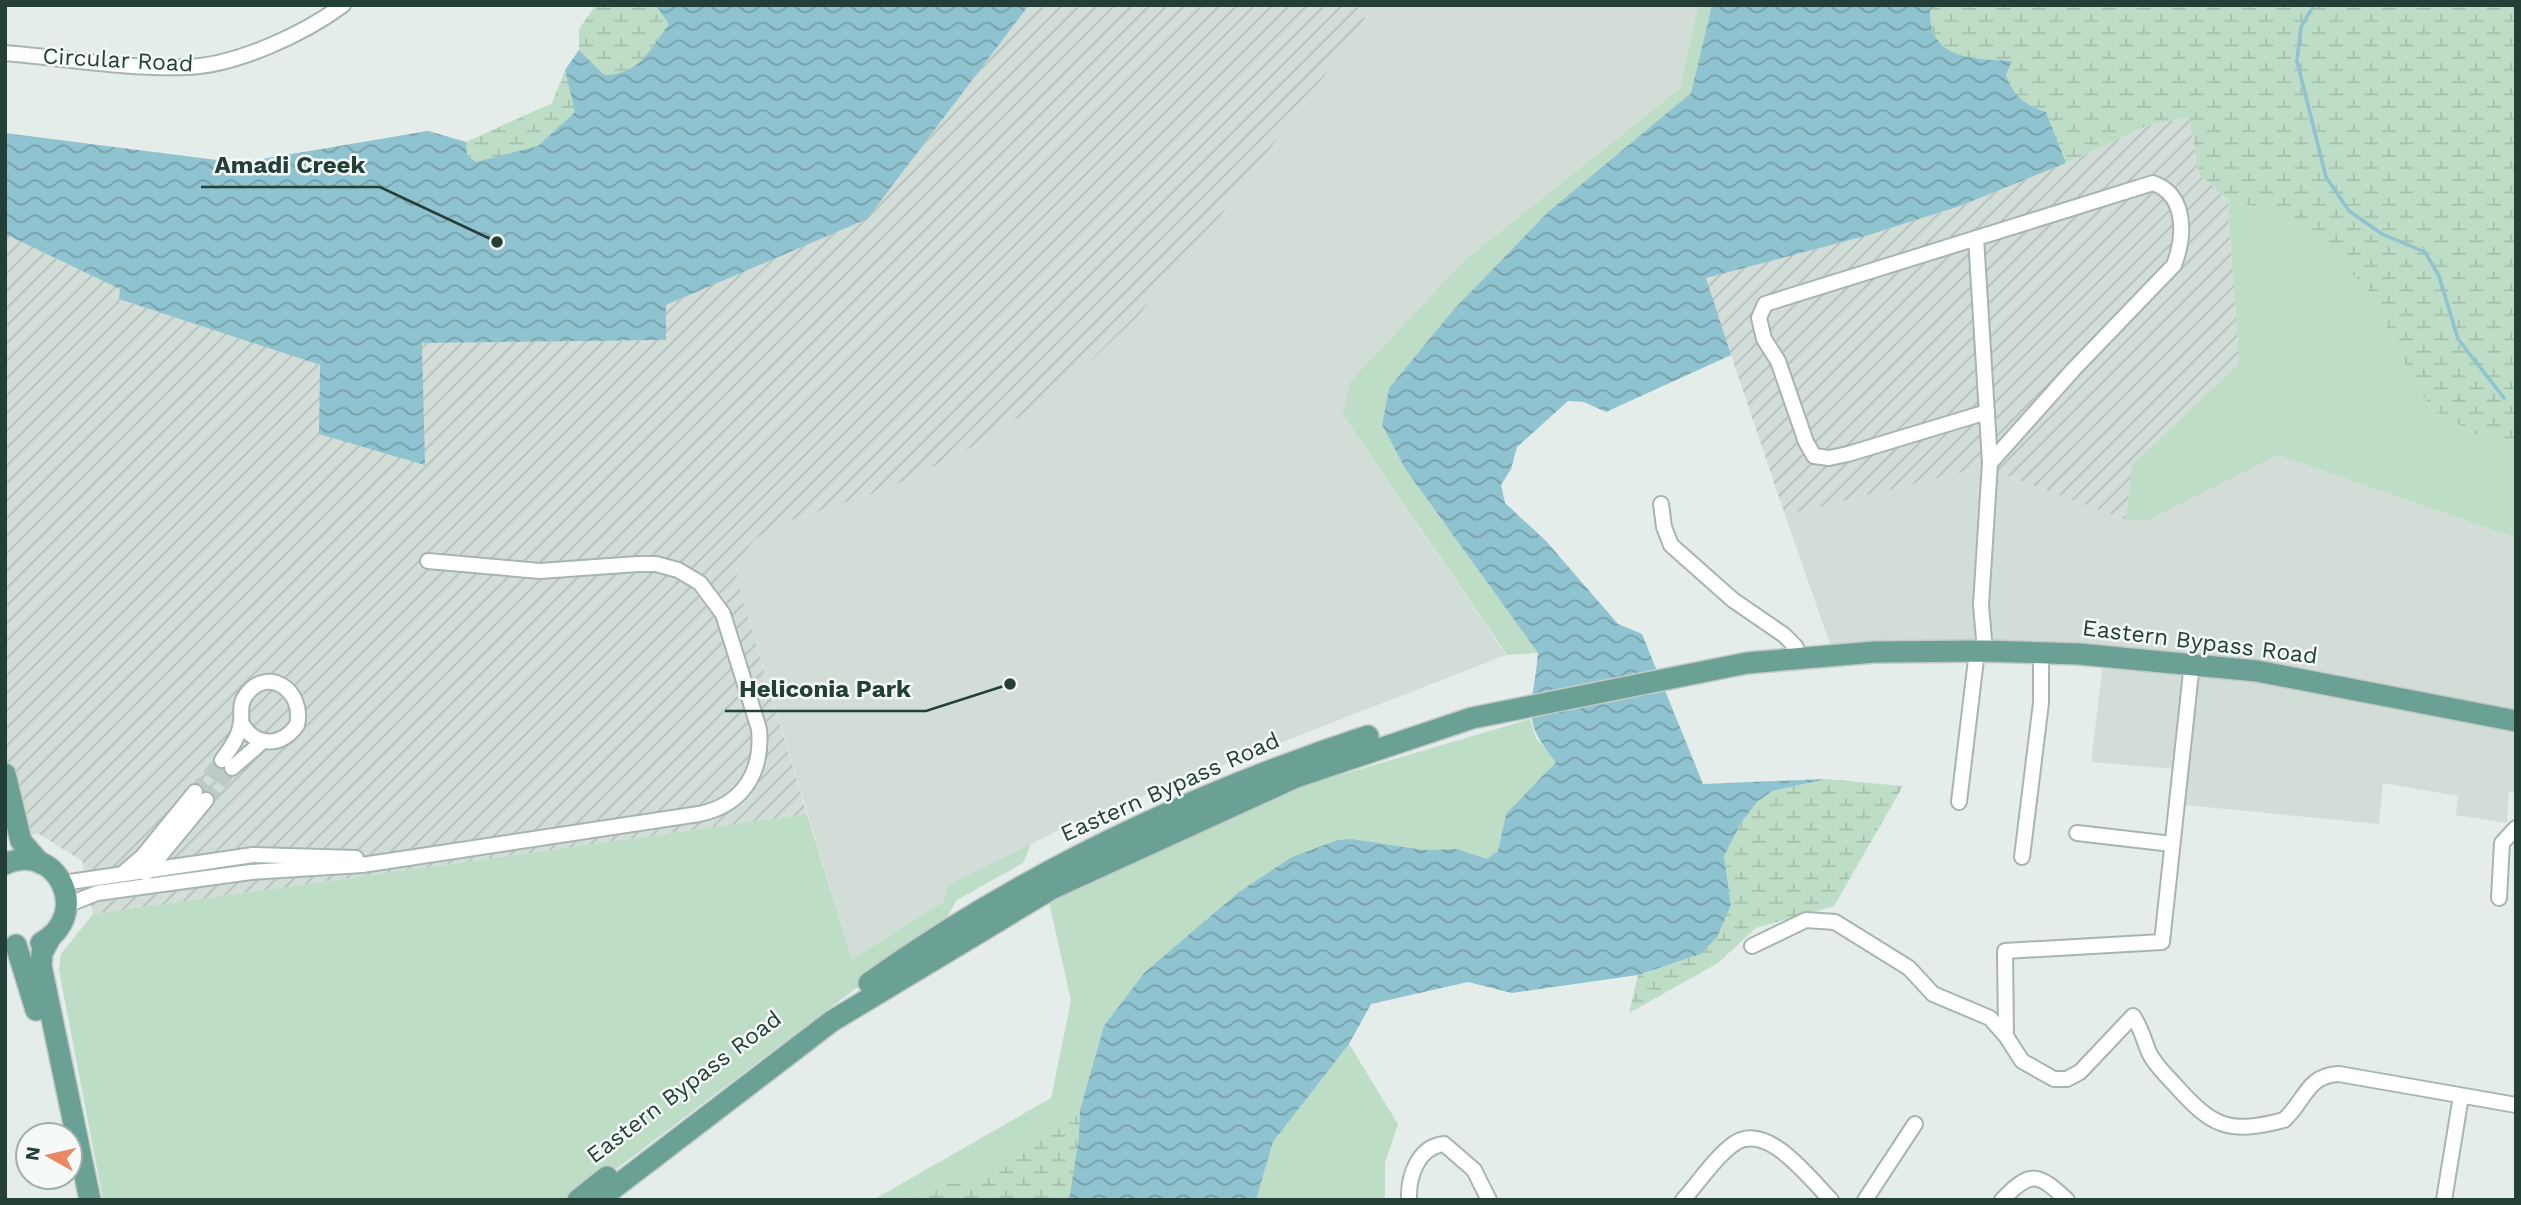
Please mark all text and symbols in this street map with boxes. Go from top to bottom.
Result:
street label: Circular Road [42,43,194,77]
callout: Amadi Creek [201,142,380,187]
text: Amadi Creek [215,151,365,179]
street label: Eastern Bypass Road [2081,614,2319,670]
callout: Heliconia Park [725,666,926,711]
text: Heliconia Park [739,675,911,703]
street label: Eastern Bypass Road [1056,727,1284,847]
street label: Eastern Bypass Road [581,1005,787,1169]
north arrow [14,1121,84,1191]
text: N [20,1145,45,1162]

